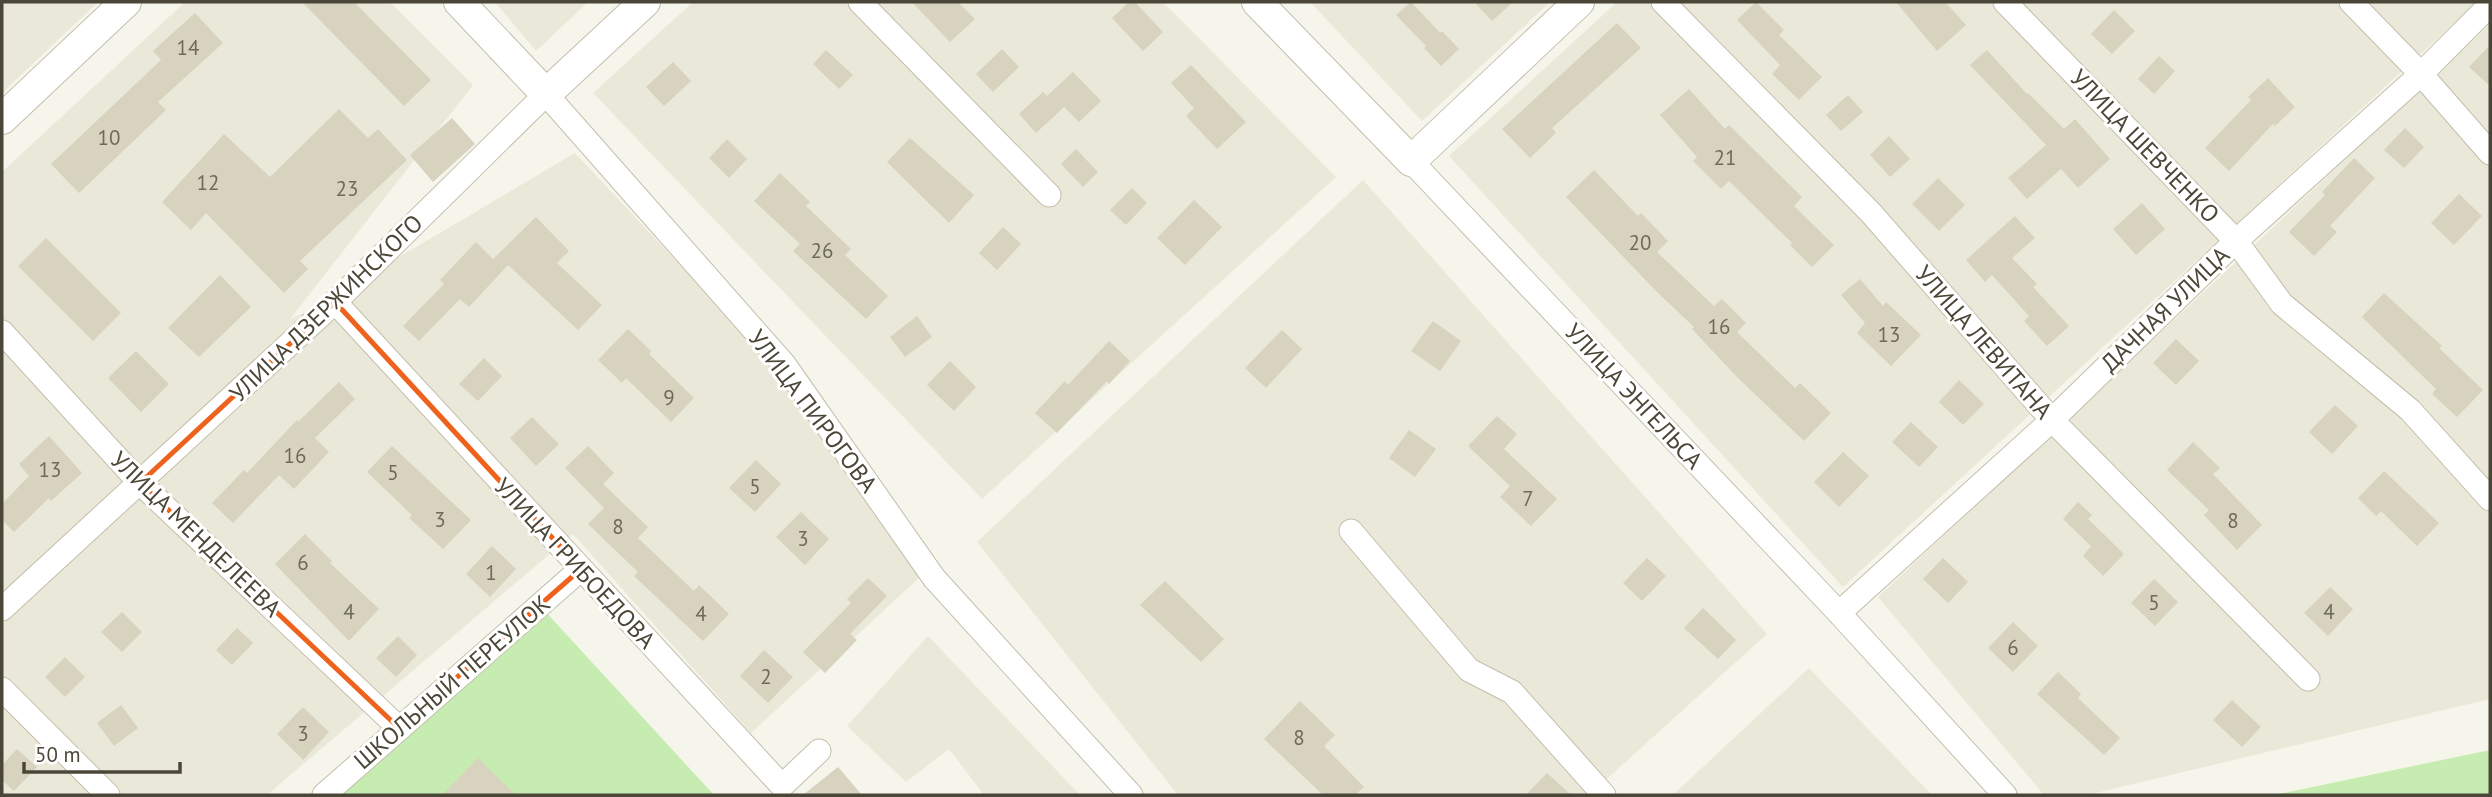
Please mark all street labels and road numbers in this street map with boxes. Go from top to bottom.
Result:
street label: УЛИЦА ШЕВЧЕНКО [2064,63,2226,229]
street label: УЛИЦА ДЗЕРЖИНСКОГО [223,208,429,408]
street label: ДАЧНАЯ УЛИЦА [2094,240,2236,378]
street label: УЛИЦА ЛЕВИТАНА [1909,259,2059,425]
street label: УЛИЦА ЭНГЕЛЬСА [1558,317,1710,475]
street label: УЛИЦА ПИРОГОВА [742,323,884,499]
street label: УЛИЦА МЕНДЕЛЕЕВА [104,445,288,623]
street label: УЛИЦА ГРИБОЕДОВА [488,471,662,655]
street label: ШКОЛЬНЫЙ ПЕРЕУЛОК [347,588,557,776]

